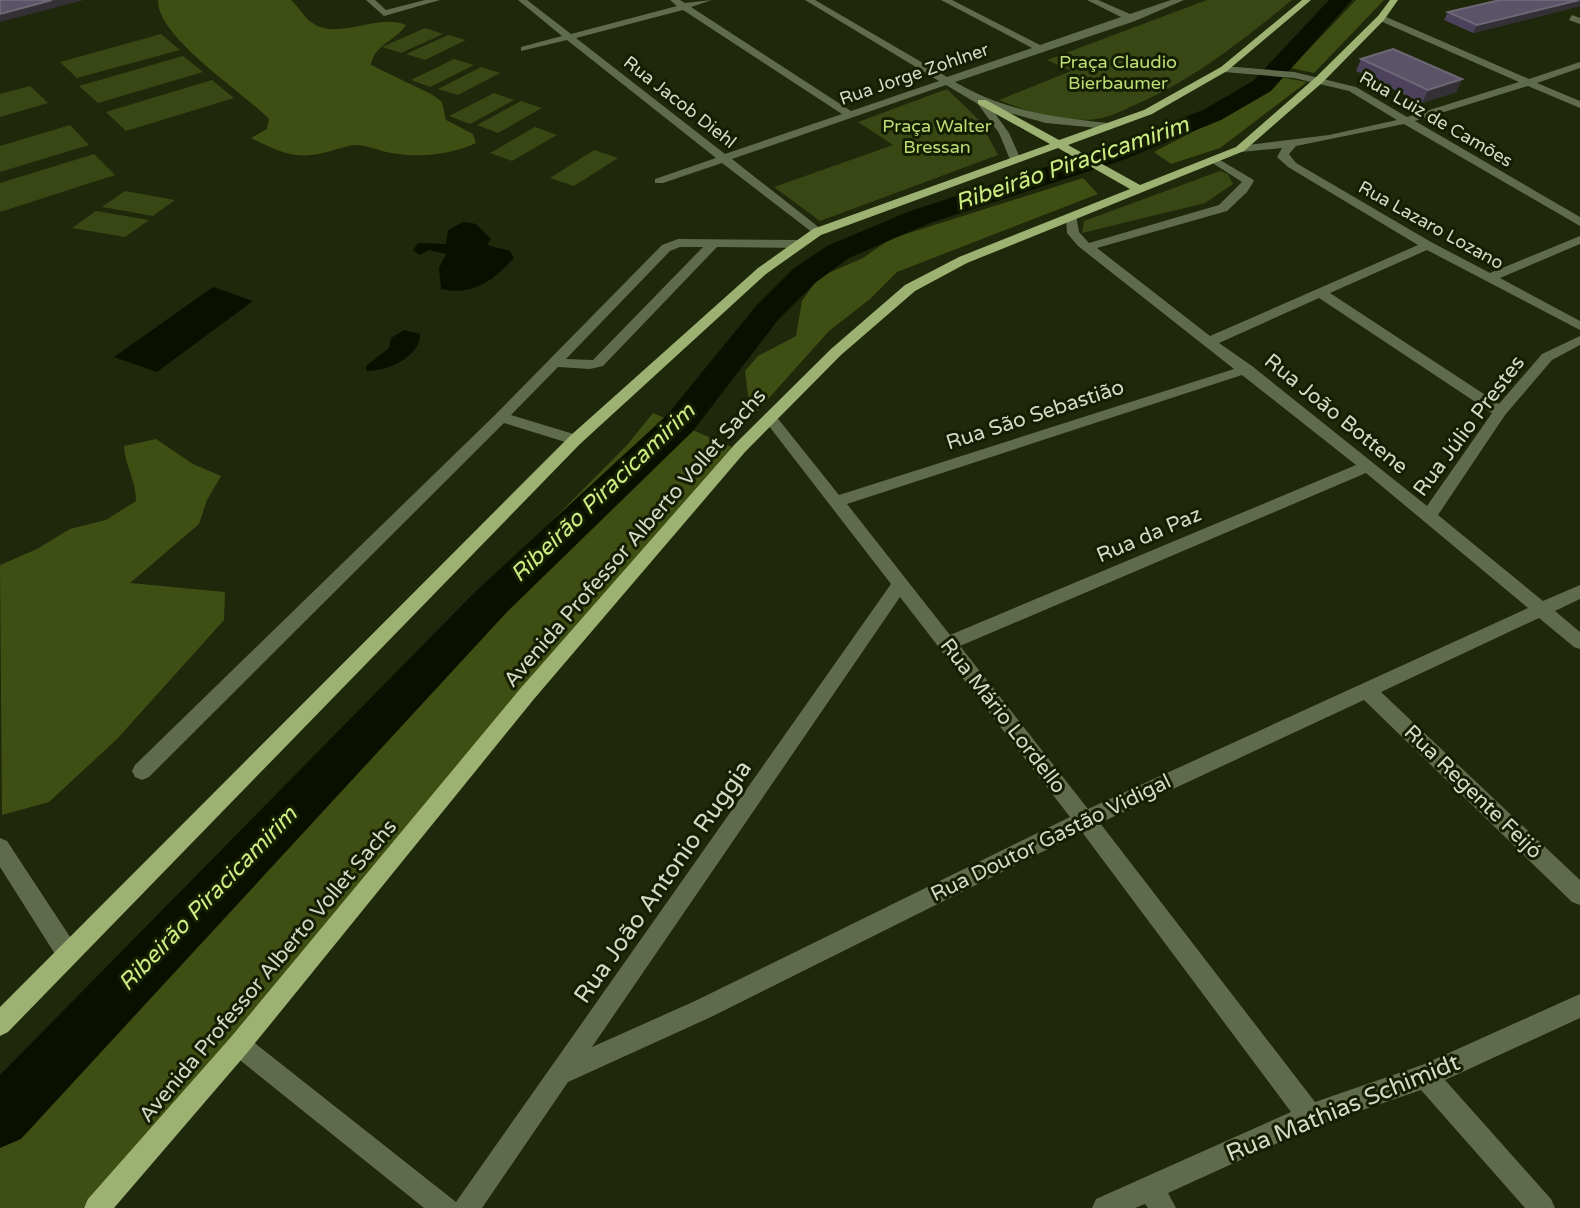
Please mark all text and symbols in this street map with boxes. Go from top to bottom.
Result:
street label: Rua Jorge Zohlner [836,38,992,110]
street label: Rua Jacob Diehl [619,51,741,153]
park label: Praça Claudio Bierbaumer [1059,51,1177,94]
street label: Rua Luiz de Camões [1356,66,1516,172]
water label: Ribeirão Piracicamirim [951,111,1193,217]
park label: Praça Walter Bressan [882,115,992,158]
street label: Rua Lazaro Lozano [1355,176,1508,274]
street label: Rua João Bottene [1259,349,1413,480]
street label: Rua Júlio Prestes [1408,351,1530,501]
street label: Rua São Sebastião [943,374,1127,456]
street label: Avenida Professor Alberto Vollet Sachs [499,384,771,692]
water label: Ribeirão Piracicamirim [505,397,702,588]
street label: Rua da Paz [1093,502,1205,568]
street label: Rua Mário Lordello [935,634,1071,798]
street label: Rua Regente Feijó [1399,720,1547,864]
street label: Rua João Antonio Ruggia [568,755,758,1009]
street label: Rua Doutor Gastão Vidigal [927,769,1175,907]
water label: Ribeirão Piracicamirim [113,800,304,997]
street label: Avenida Professor Alberto Vollet Sachs [134,815,402,1127]
street label: Rua Mathias Schimidt [1222,1048,1464,1168]

